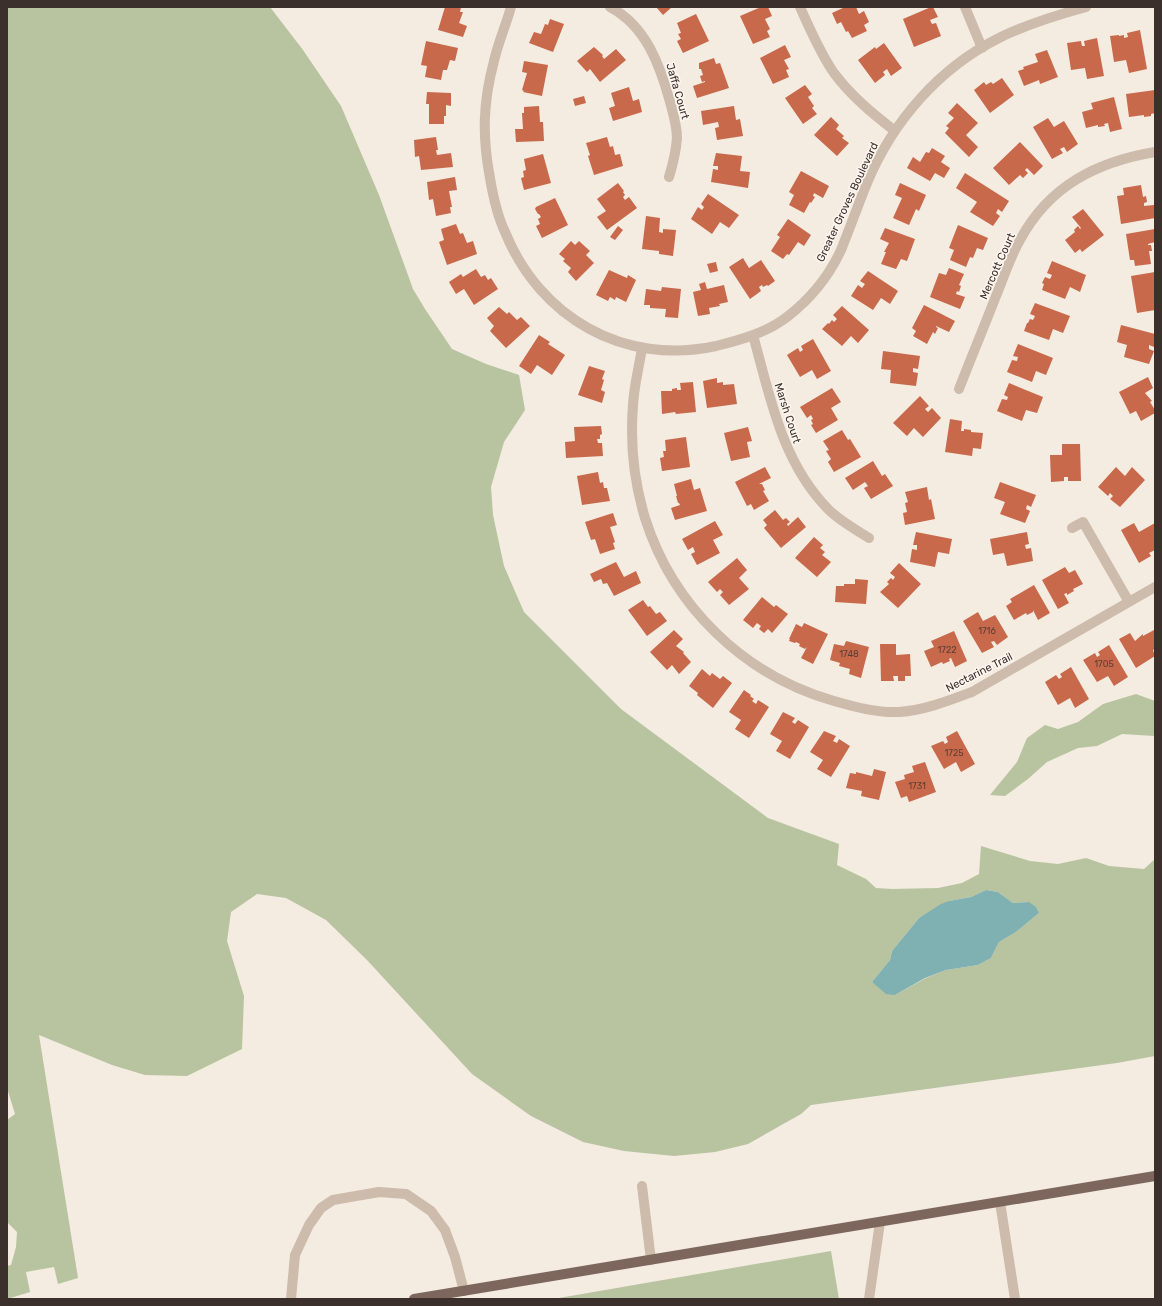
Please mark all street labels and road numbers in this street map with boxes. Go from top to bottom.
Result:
street label: Jaffa Court [663,61,692,121]
street label: Greater Groves Boulevard [814,140,881,264]
street label: Mercott Court [977,230,1018,301]
street label: Marsh Court [772,381,804,446]
street label: Nectarine Trail [944,650,1015,695]

